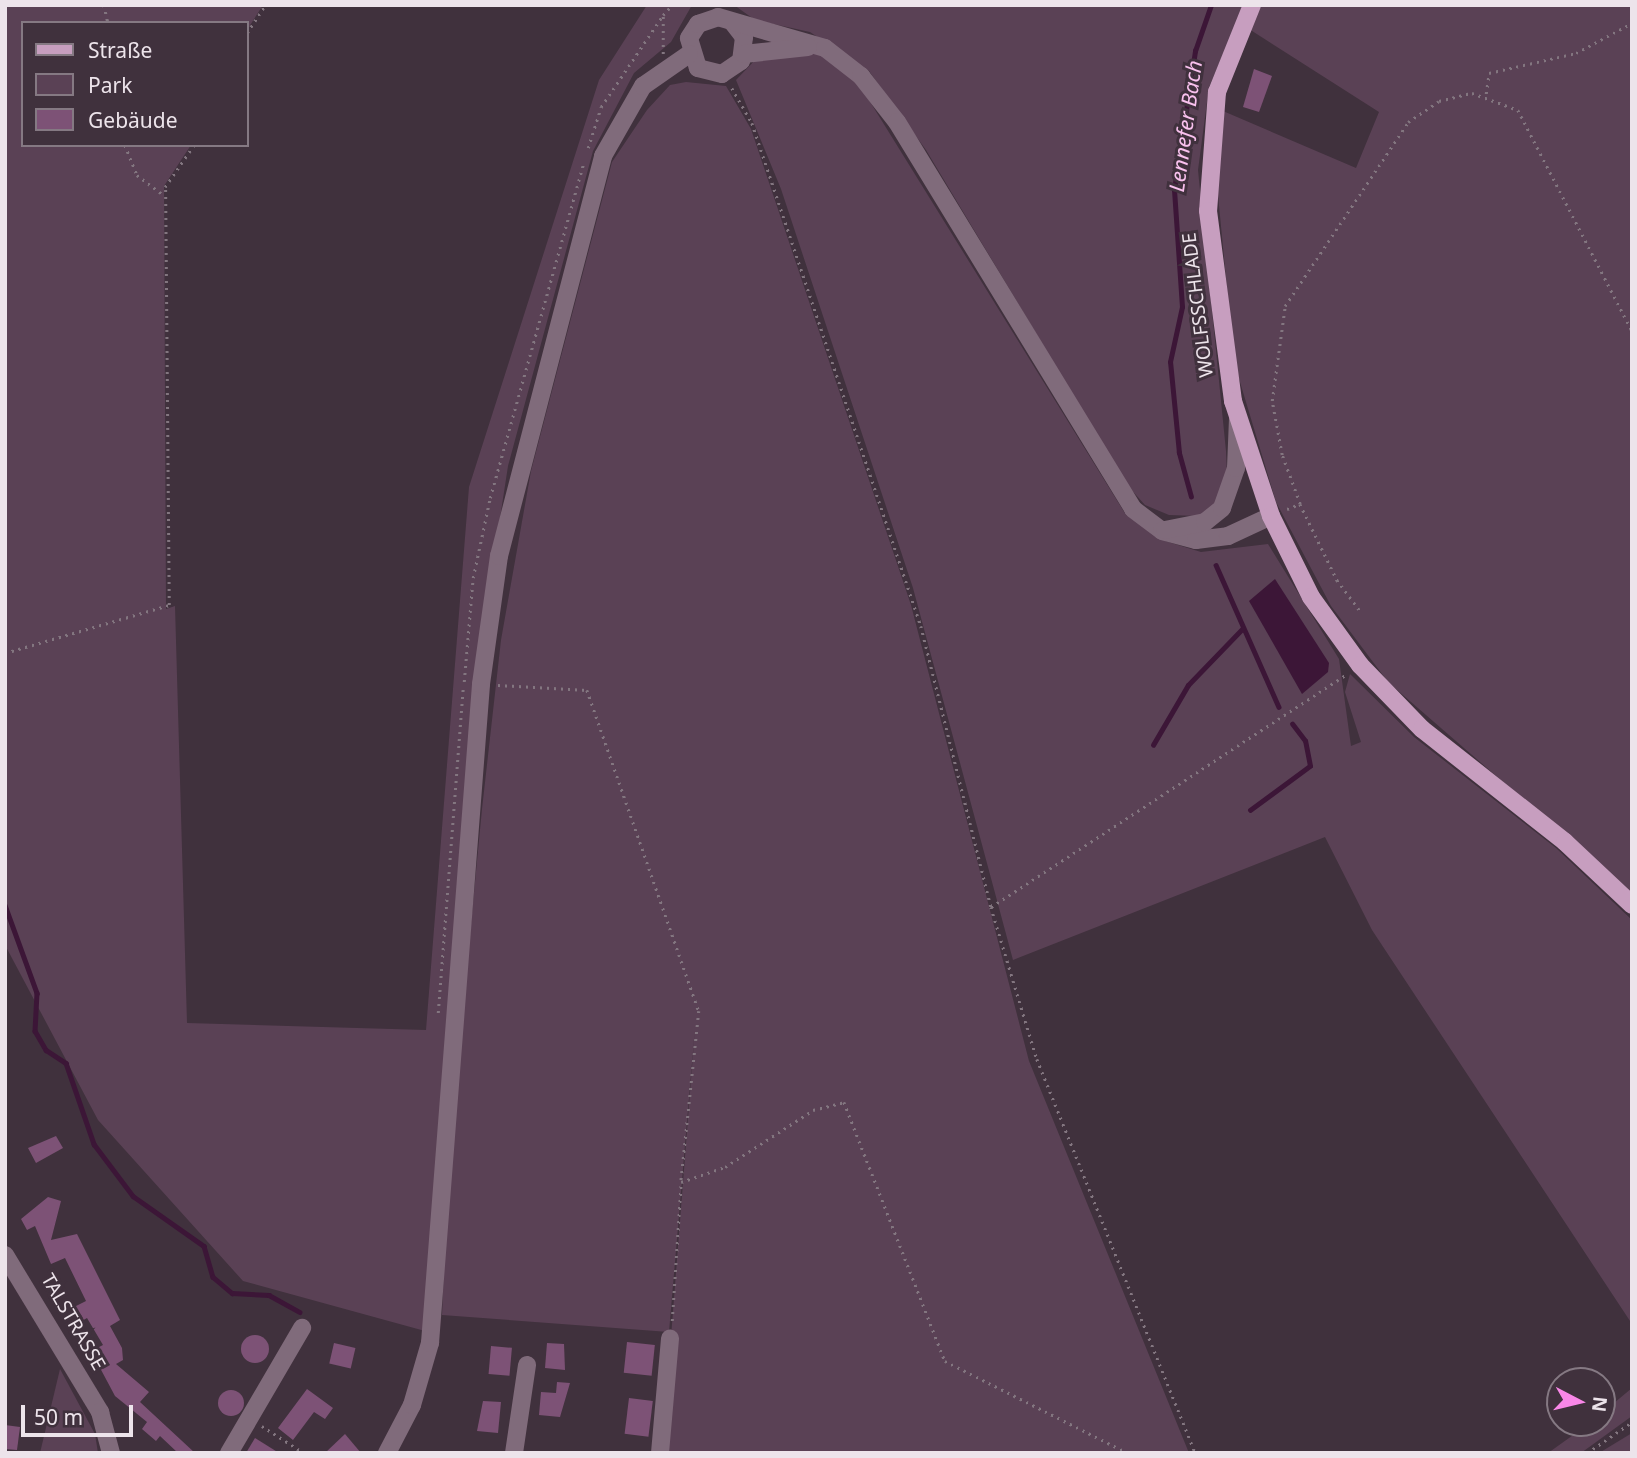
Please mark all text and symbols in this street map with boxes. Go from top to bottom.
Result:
legend [21,21,248,147]
text: Straße [88,36,152,64]
water label: Lennefer Bach [1163,59,1207,193]
text: Park [88,71,132,99]
text: Gebäude [88,106,178,134]
street label: WOLFSSCHLADE [1178,231,1218,379]
street label: TALSTRASSE [36,1270,110,1374]
north arrow [1546,1367,1616,1437]
scale bar [24,1392,136,1436]
text: N [1586,1395,1614,1414]
text: 50 m [34,1403,83,1431]

